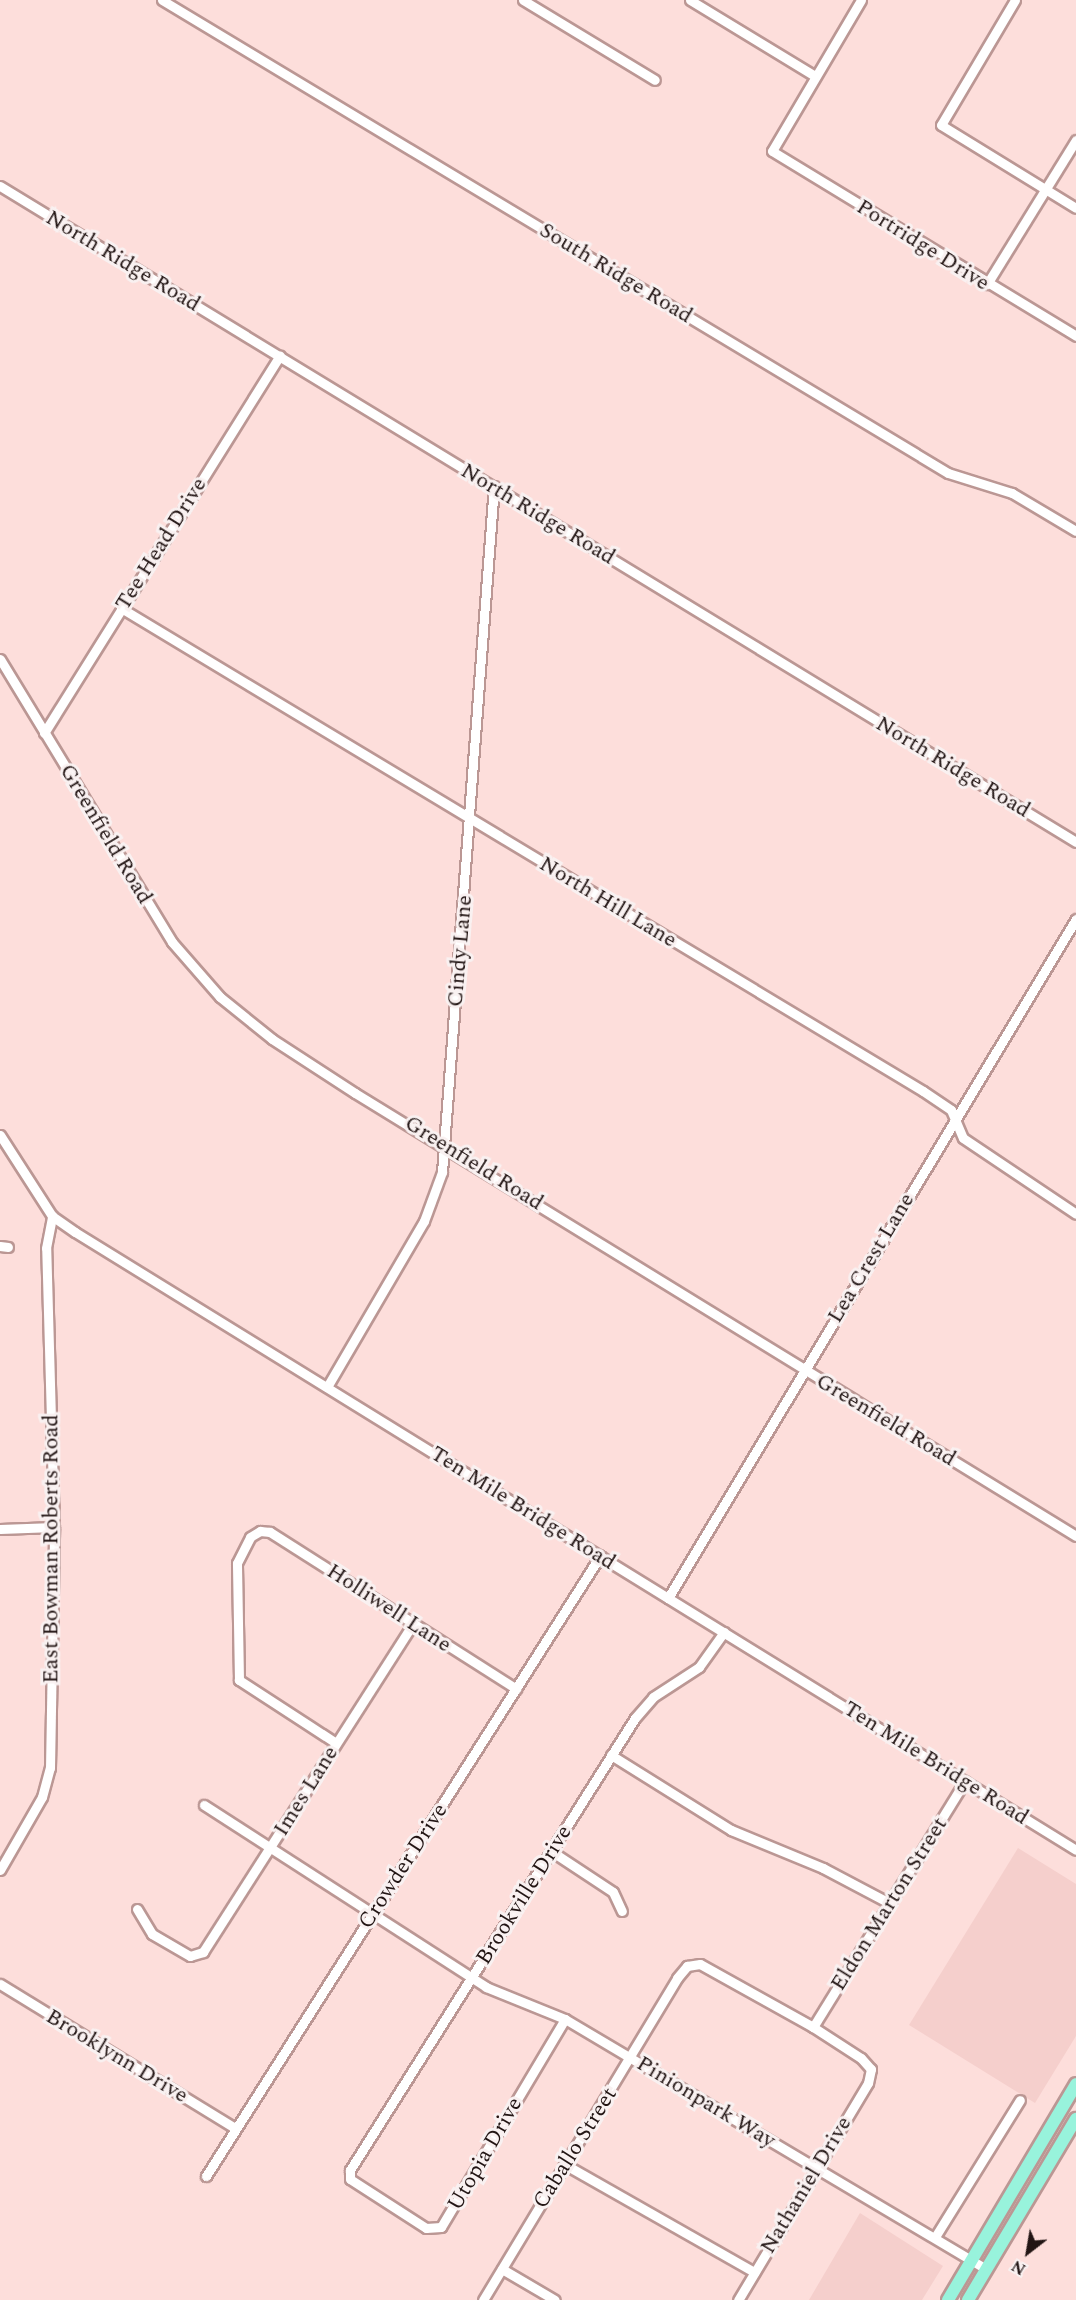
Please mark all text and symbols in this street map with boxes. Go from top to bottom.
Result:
street label: Portridge Drive [852,194,994,296]
street label: North Ridge Road [41,204,205,318]
street label: South Ridge Road [535,217,697,329]
street label: North Ridge Road [456,457,620,571]
street label: Tee Head Drive [110,473,212,615]
street label: North Ridge Road [871,710,1035,824]
street label: Greenfield Road [54,759,158,909]
street label: North Hill Lane [535,851,681,953]
street label: Cindy Lane [442,894,478,1008]
street label: Greenfield Road [400,1110,548,1216]
street label: Lea Crest Lane [822,1188,920,1328]
street label: Greenfield Road [811,1368,961,1472]
street label: East Bowman Roberts Road [38,1414,64,1684]
street label: Ten Mile Bridge Road [426,1440,620,1576]
street label: Holliwell Lane [322,1558,456,1658]
street label: Ten Mile Bridge Road [839,1695,1033,1831]
street label: Imes Lane [268,1741,344,1841]
street label: Crowder Drive [353,1798,453,1934]
street label: Eldon Marton Street [825,1812,953,1996]
street label: Brookville Drive [470,1820,578,1970]
street label: Brooklynn Drive [41,2003,193,2109]
street label: Pinionpark Way [632,2050,780,2154]
street label: Caballo Street [527,2083,623,2213]
street label: Utopia Drive [442,2093,528,2215]
street label: Nathaniel Drive [755,2112,857,2258]
north arrow [998,2222,1058,2282]
text: N [1007,2254,1031,2281]

